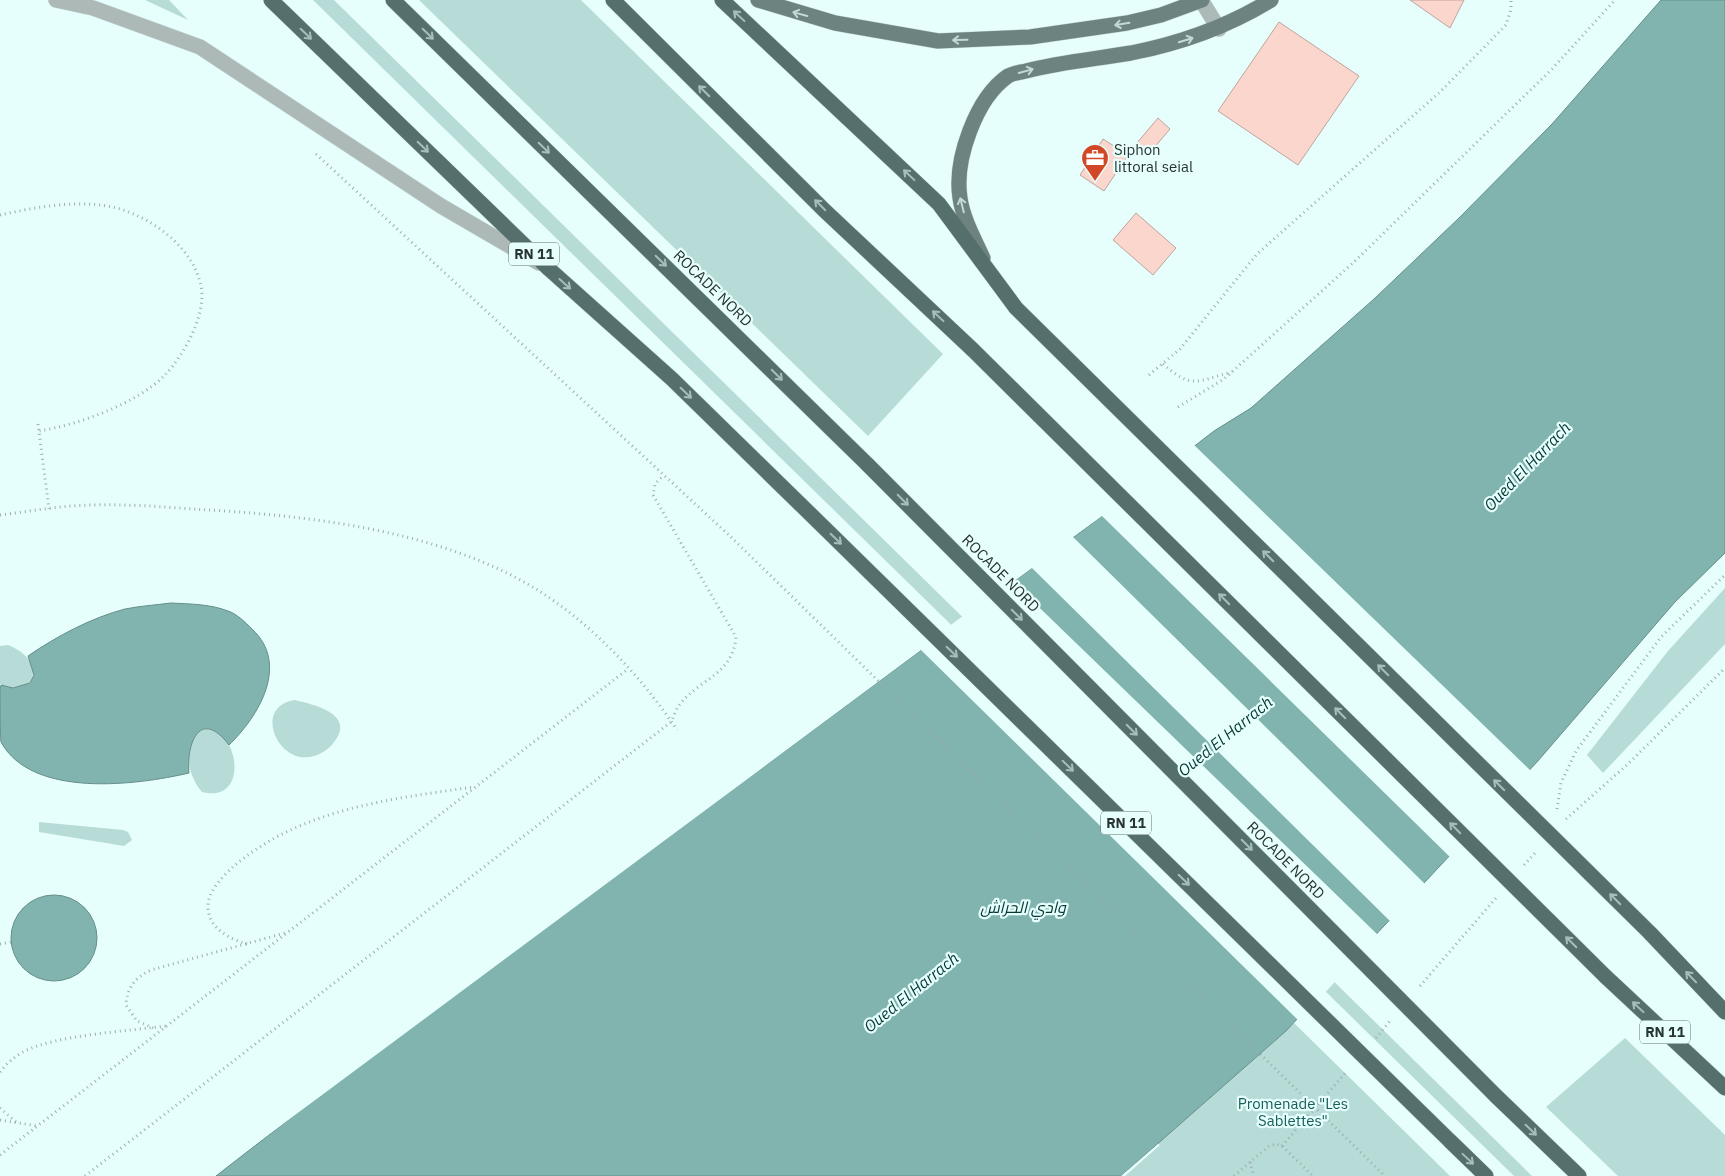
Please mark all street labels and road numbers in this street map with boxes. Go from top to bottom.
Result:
road number: RN 11 [509,242,559,266]
street label: ROCADE NORD [670,246,756,330]
street label: ROCADE NORD [958,530,1044,616]
road number: RN 11 [1101,811,1151,834]
street label: ROCADE NORD [1243,817,1329,903]
road number: RN 11 [1640,1020,1690,1044]

